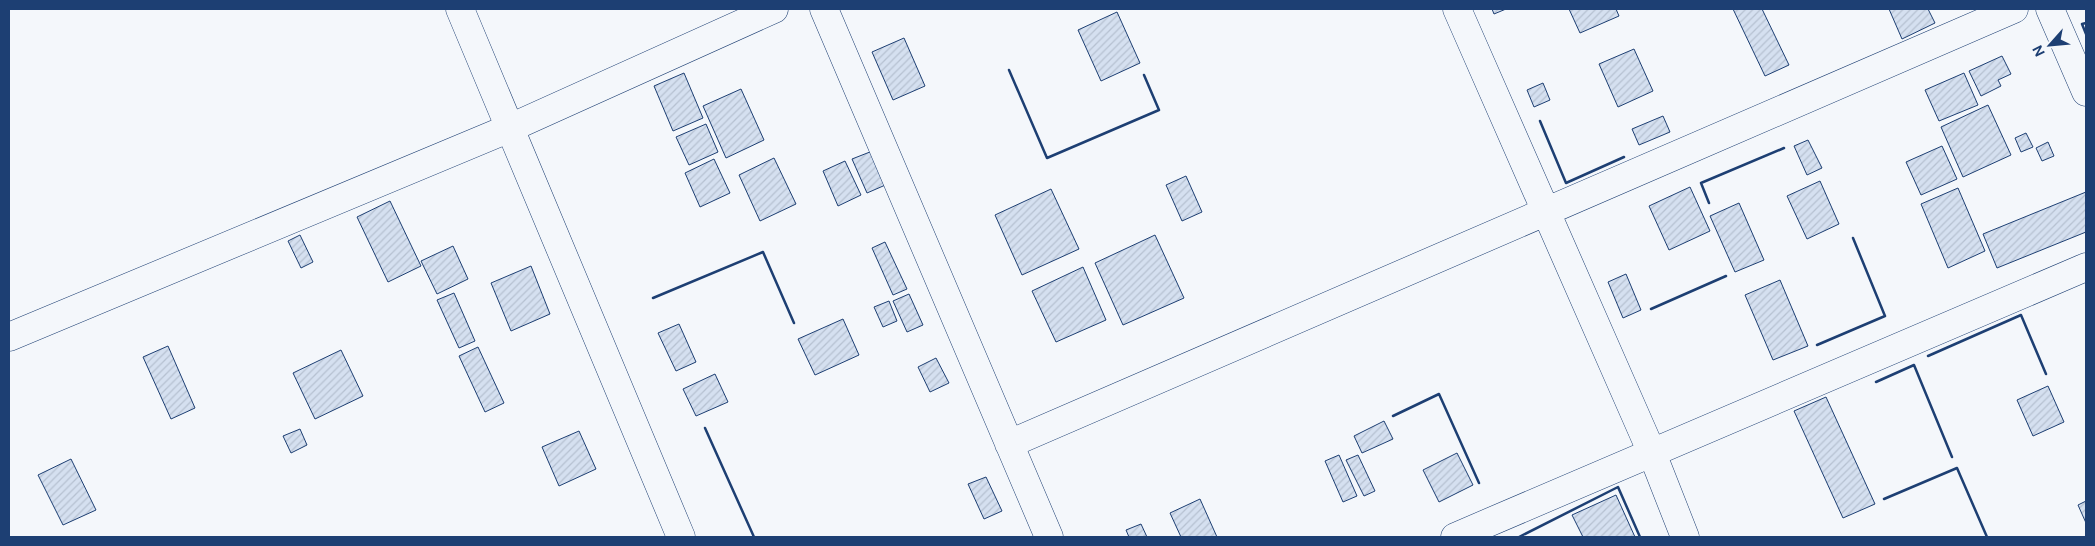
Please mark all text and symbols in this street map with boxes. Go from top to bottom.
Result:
north arrow [2025,20,2075,70]
text: N [2028,42,2049,60]

